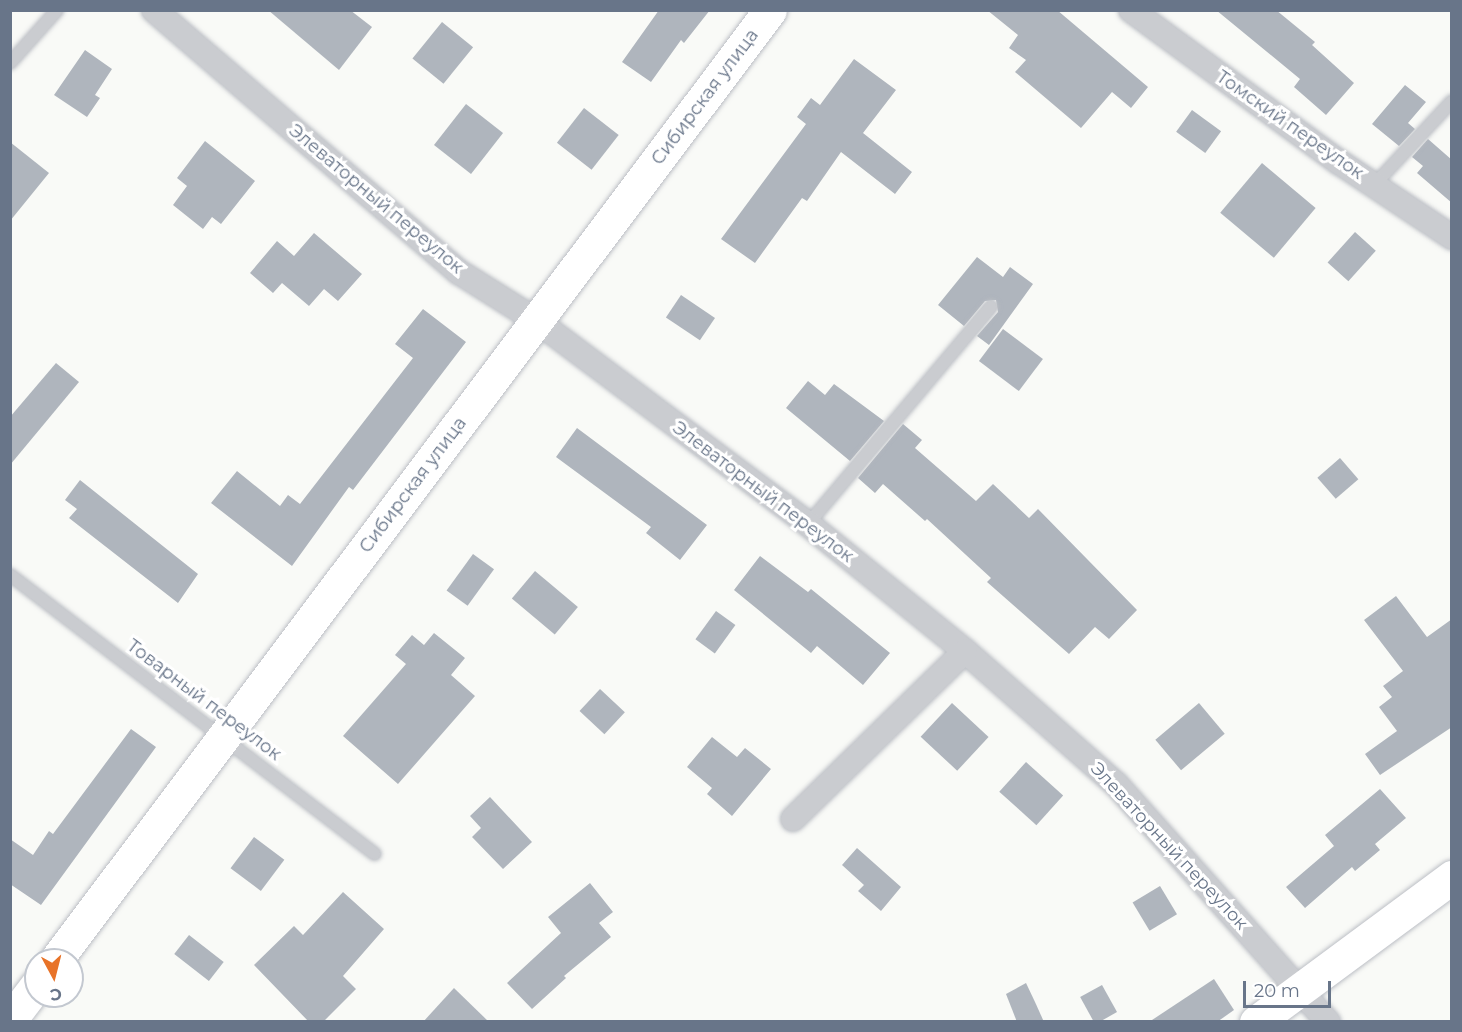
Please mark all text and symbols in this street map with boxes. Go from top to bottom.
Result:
street label: Сибирская улица [647,25,763,169]
street label: Томский переулок [1212,66,1368,184]
street label: Элеваторный переулок [284,120,468,278]
street label: Сибирская улица [355,413,471,557]
street label: Элеваторный переулок [668,417,858,567]
street label: Товарный переулок [123,635,285,765]
street label: Элеваторный переулок [1086,758,1252,934]
north arrow [24,948,84,1008]
scale bar [1246,969,1334,1007]
text: 20 m [1254,980,1300,1002]
text: С [49,984,63,1005]

